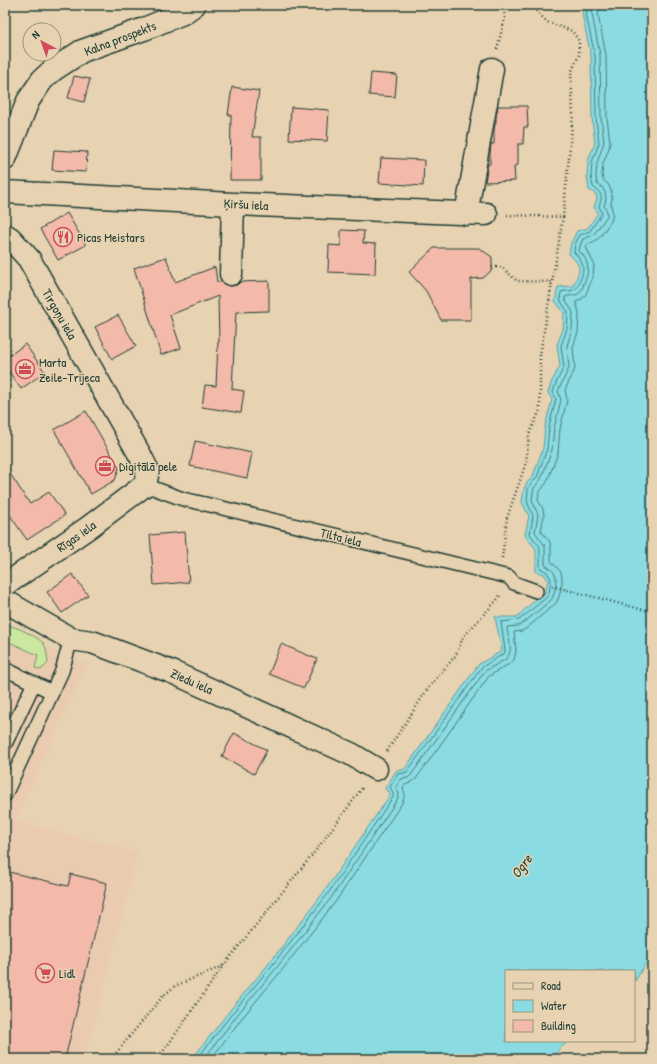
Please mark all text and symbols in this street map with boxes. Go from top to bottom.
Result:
street label: Kalna prospekts [81,16,159,60]
north arrow [22,22,62,62]
text: N [29,27,42,42]
street label: Ķiršu iela [223,194,269,214]
restaurant icon: Picas Meistars [52,226,74,248]
place label: Picas Meistars [77,228,145,246]
street label: Tirgoņu iela [38,285,82,343]
place label: Marta Zeile-Trijeca [39,353,100,386]
office icon: Marta Zeile-Trijeca [14,358,36,380]
office icon: Digitālā pele [94,455,116,477]
place label: Digitālā pele [119,457,177,475]
street label: Rīgas iela [53,516,99,556]
street label: Tilta iela [319,523,363,551]
street label: Ziedu iela [168,664,216,698]
water label: Ogre [506,849,538,882]
supermarket icon: Lidl [34,962,56,984]
place label: Lidl [59,964,76,982]
legend [505,970,635,1042]
text: Road [541,977,561,994]
text: Water [541,997,567,1014]
text: Building [541,1017,576,1034]

